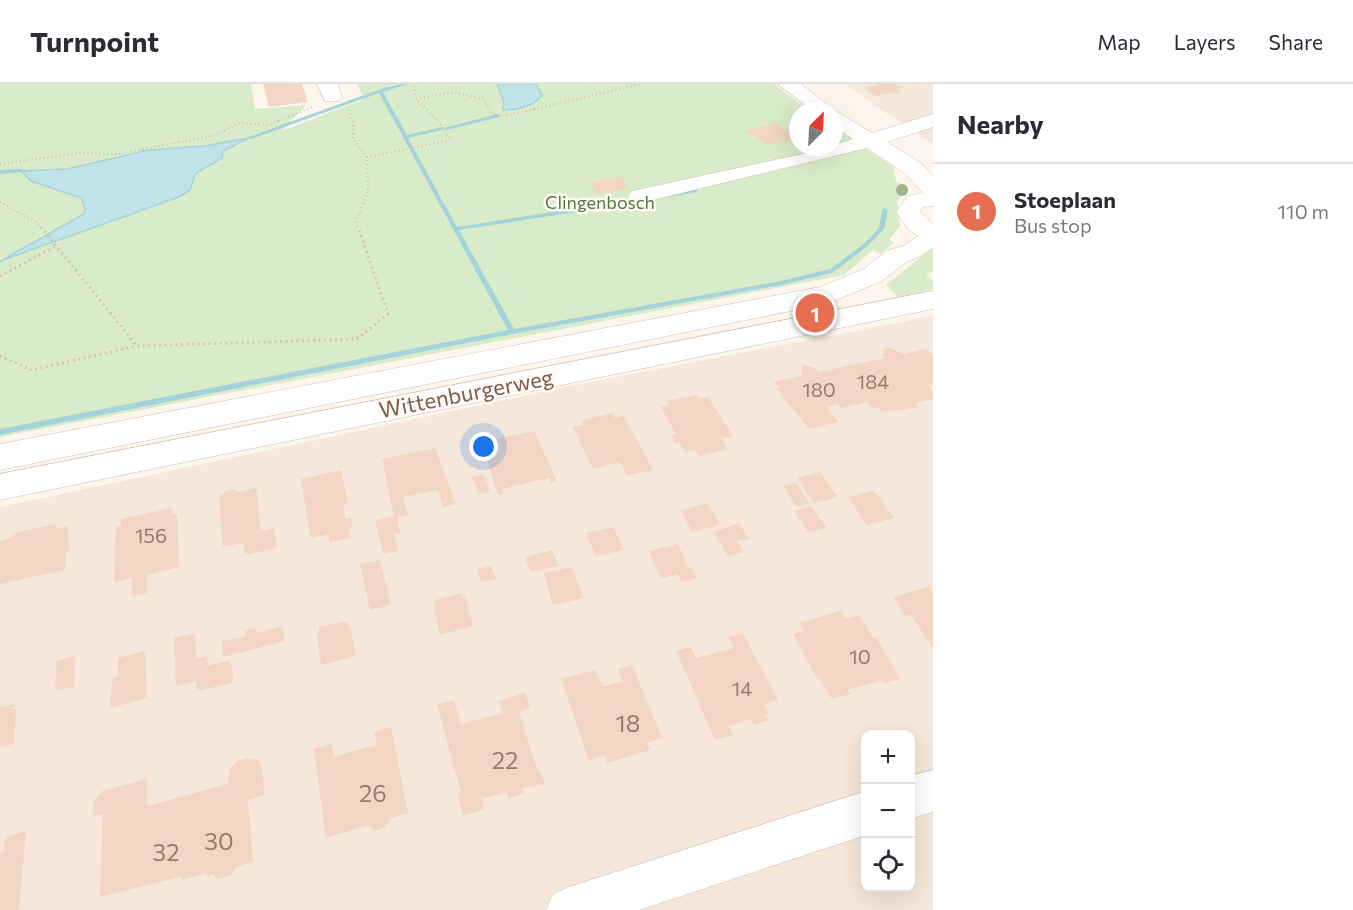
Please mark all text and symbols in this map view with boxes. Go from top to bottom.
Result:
text: Turnpoint [30,24,159,58]
text: Map [1097,29,1141,54]
text: Layers [1174,29,1236,54]
text: Share [1269,29,1323,54]
north arrow [789,102,843,156]
text: Nearby [957,108,1044,139]
text: Stoeplaan [1014,186,1116,213]
park label: Clingenbosch [545,191,655,213]
text: 1 [972,199,981,223]
text: 110 m [1278,199,1329,223]
text: Bus stop [1014,213,1092,237]
pin: 1 [796,290,834,336]
street label: Wittenburgerweg [376,363,556,423]
house number: 184 [857,369,889,393]
house number: 180 [802,377,836,401]
your location [469,432,498,461]
house number: 156 [135,523,167,547]
house number: 10 [849,644,871,668]
house number: 14 [732,676,752,700]
house number: 18 [616,708,640,737]
map controls [861,730,915,892]
button: + [861,730,915,784]
house number: 22 [492,745,518,774]
house number: 26 [359,778,387,807]
button: − [861,784,915,838]
house number: 30 [204,826,234,855]
house number: 32 [153,837,179,866]
button: locate [861,838,915,892]

